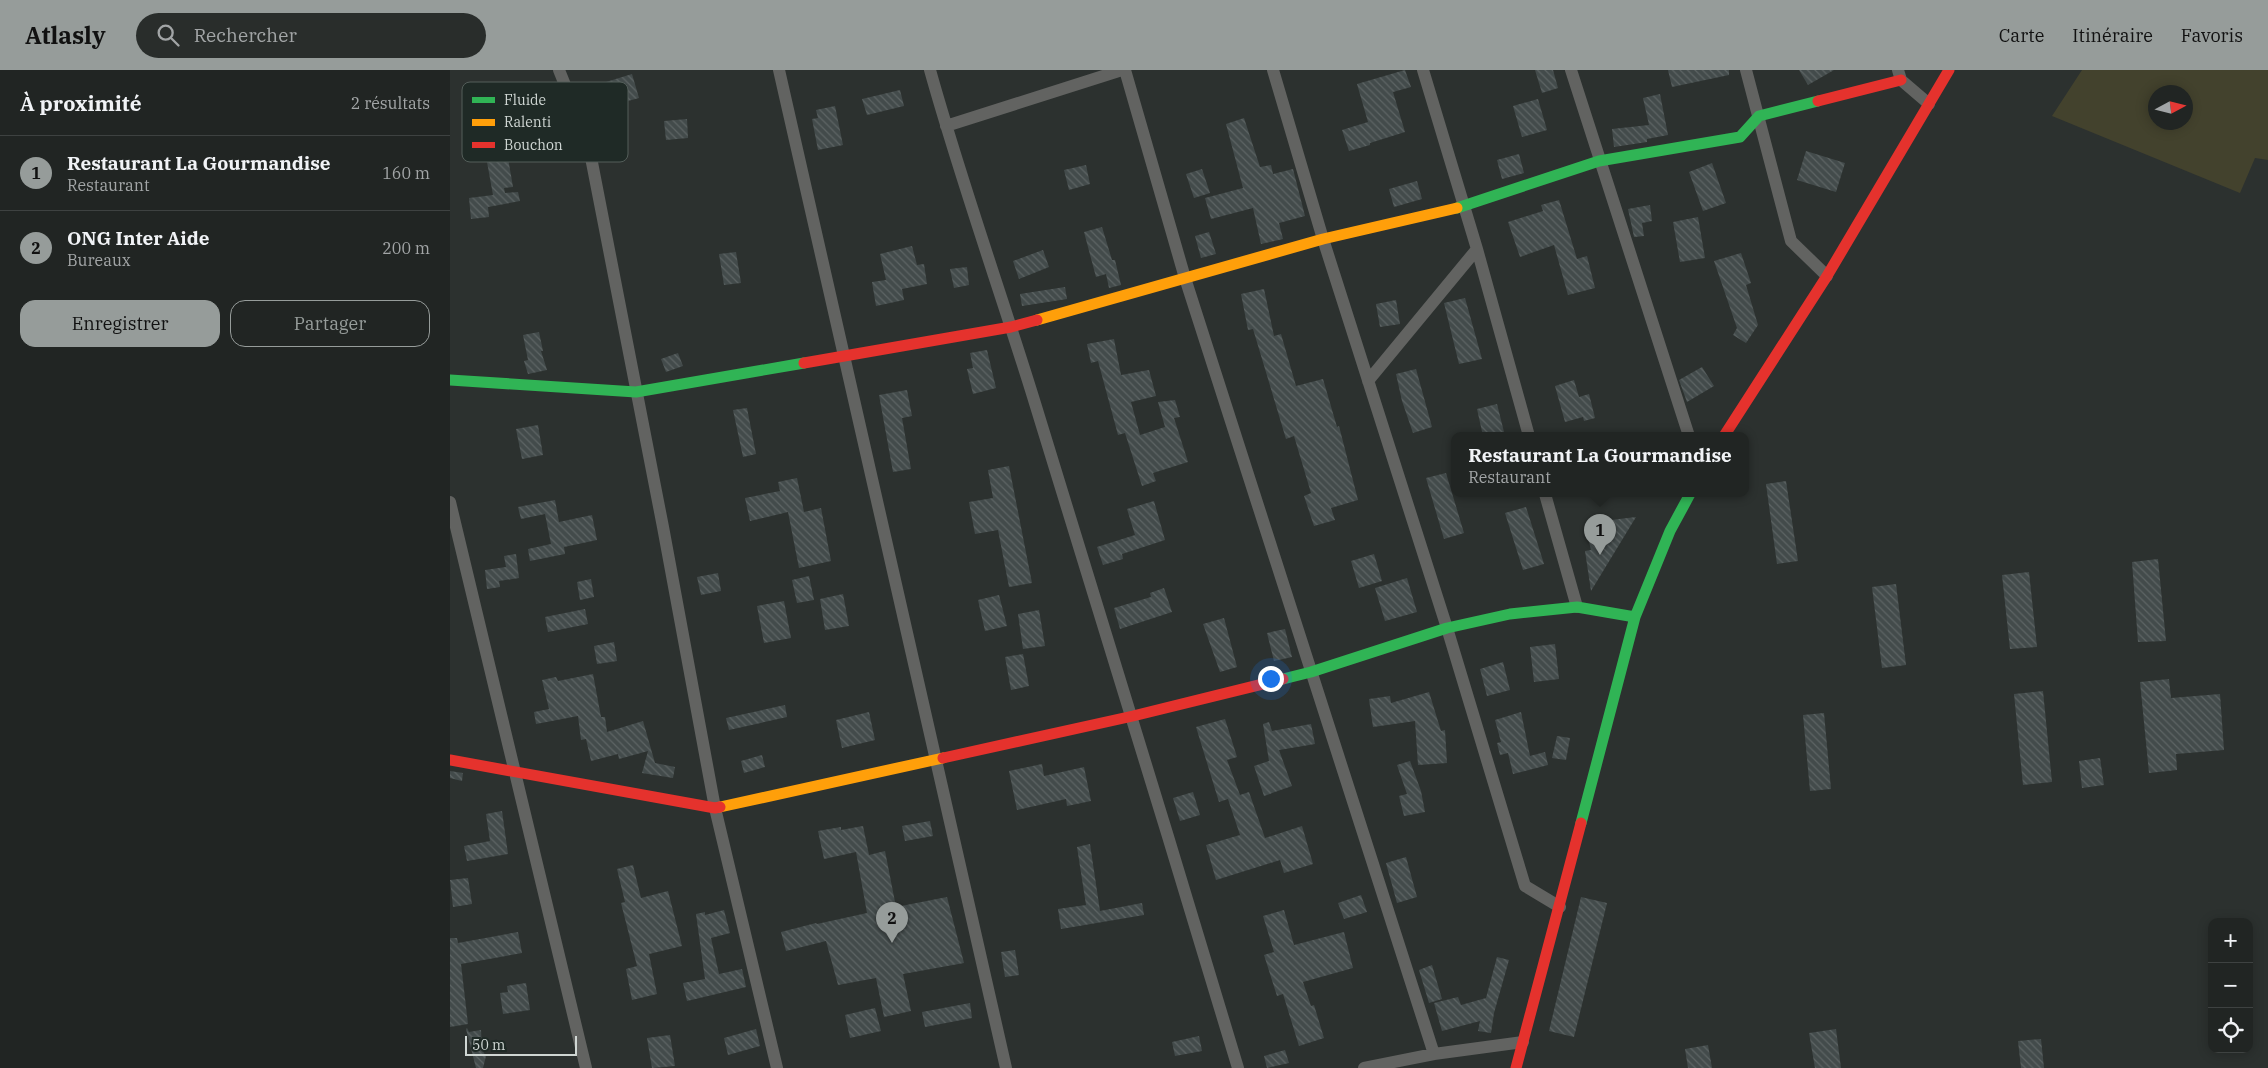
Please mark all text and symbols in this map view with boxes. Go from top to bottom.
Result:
search box [136,13,486,58]
text: Atlasly [25,19,106,51]
icon: search [154,21,182,49]
text: Rechercher [194,23,297,47]
text: Carte [1999,24,2044,47]
text: Itinéraire [2072,24,2153,47]
text: Favoris [2181,24,2243,47]
legend [462,82,628,162]
north arrow [2148,85,2193,130]
text: À proximité [20,89,142,117]
text: Fluide [504,91,546,109]
text: 2 résultats [351,93,430,113]
text: Ralenti [504,113,551,131]
text: Bouchon [504,136,563,154]
text: Restaurant La Gourmandise [67,151,331,175]
text: 1 [31,163,41,183]
text: 160 m [382,163,430,183]
text: Restaurant [67,175,150,195]
text: ONG Inter Aide [67,226,210,250]
text: 2 [31,238,41,258]
text: 200 m [382,238,430,258]
text: Bureaux [67,250,131,270]
button: Enregistrer [20,300,220,347]
button: Partager [230,300,430,347]
popup [1451,432,1749,497]
text: Restaurant La Gourmandise [1468,443,1732,467]
text: Restaurant [1468,467,1551,487]
pin: 1 [1584,514,1616,555]
your location [1258,666,1284,692]
pin: 2 [876,902,908,943]
map controls [2208,918,2253,1053]
button: + [2208,918,2253,963]
button: − [2208,963,2253,1008]
button: locate [2208,1008,2253,1053]
scale bar [465,1033,578,1056]
text: 50 m [472,1036,505,1054]

